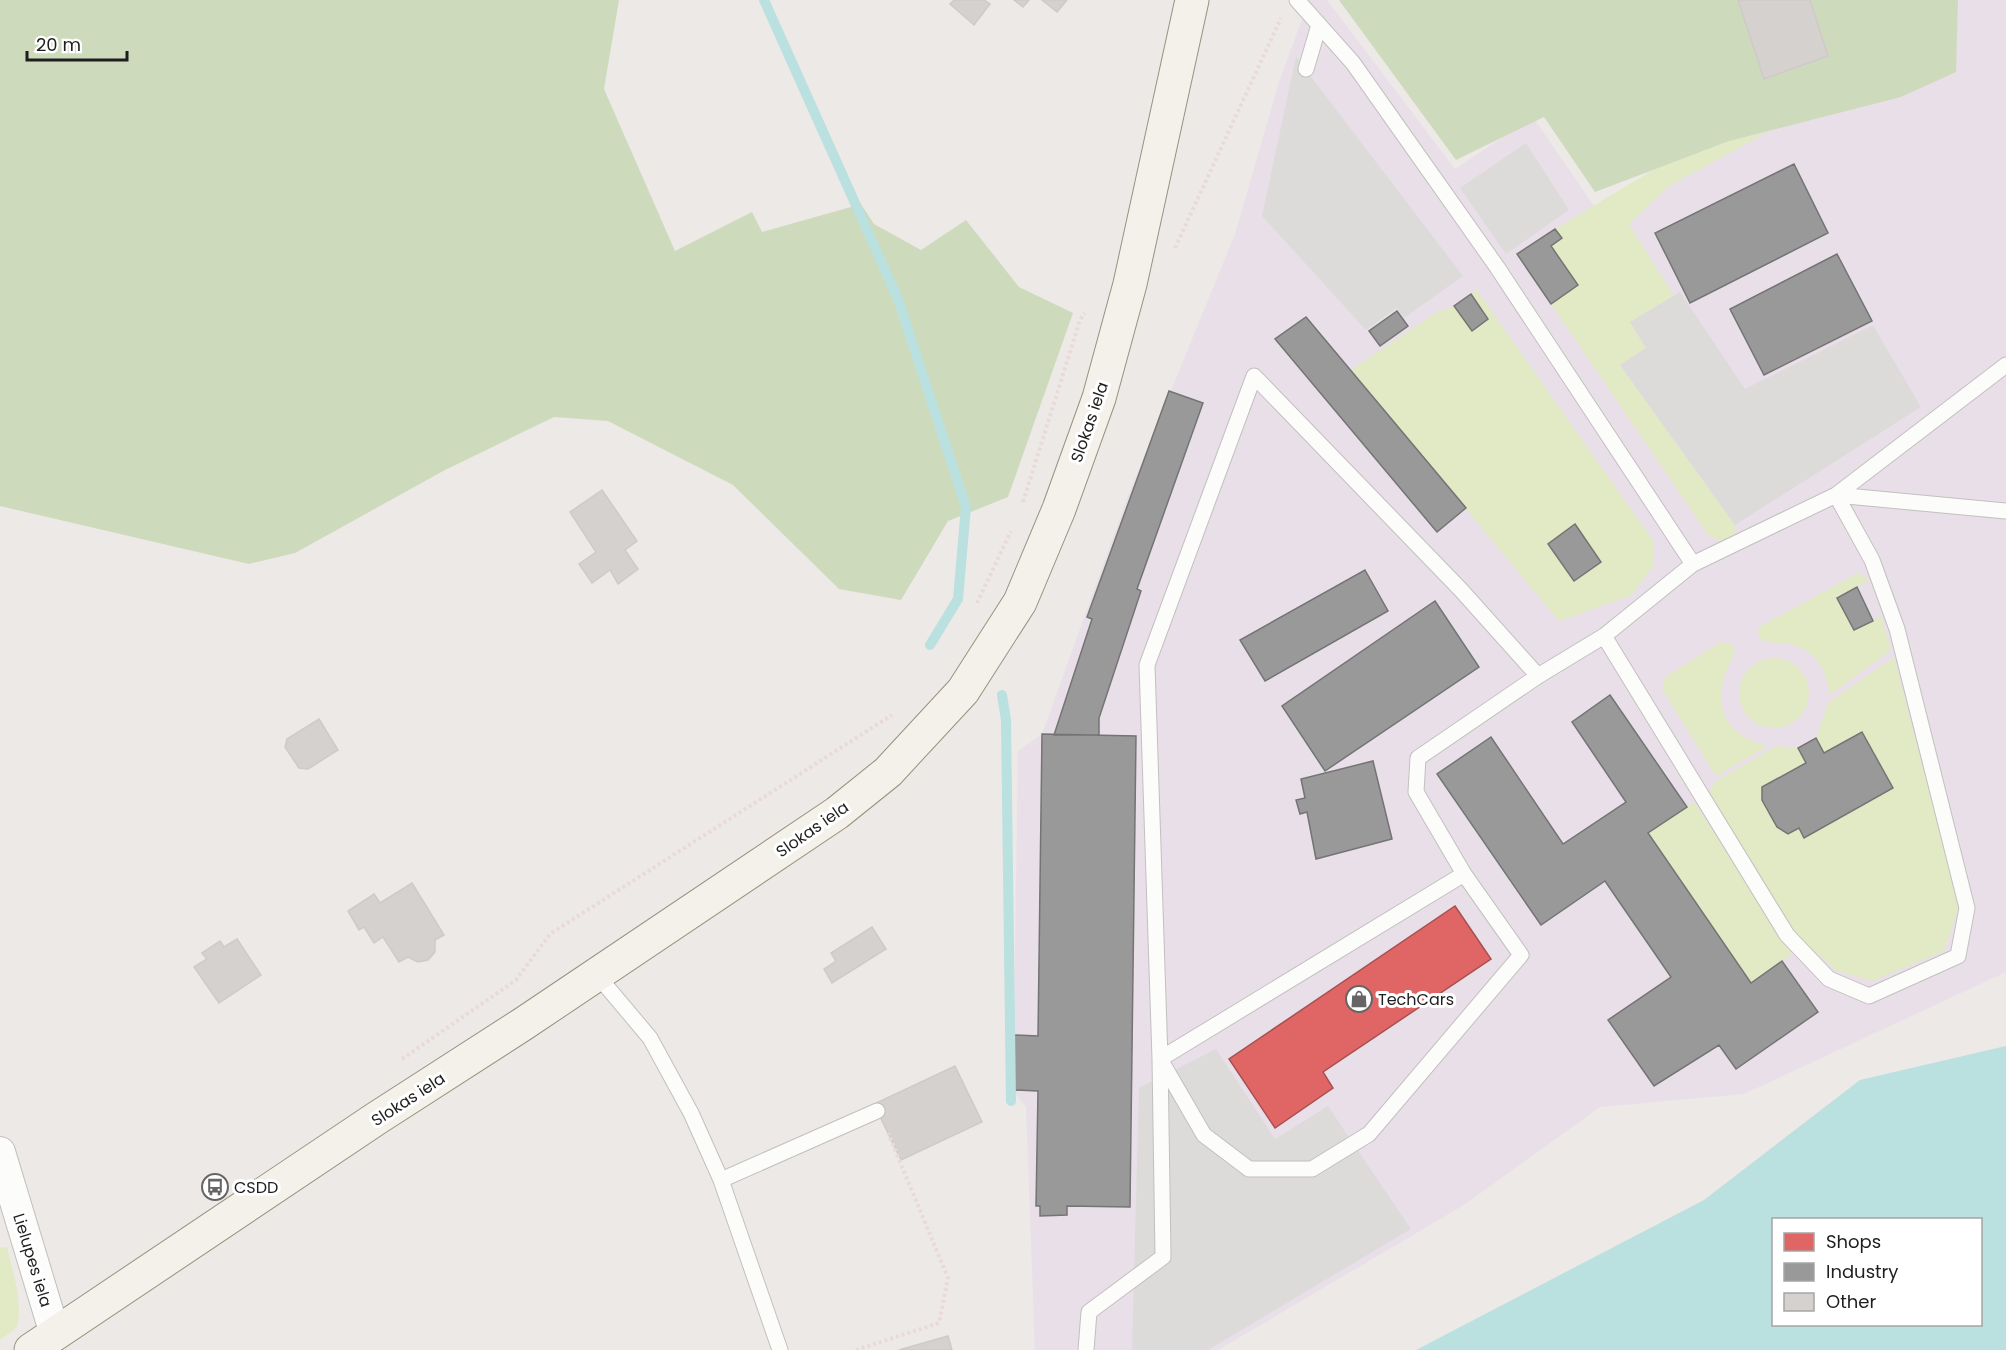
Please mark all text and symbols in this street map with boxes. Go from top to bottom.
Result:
scale bar [27,24,128,62]
text: 20 m [36,32,81,57]
street label: Slokas iela [1065,379,1114,466]
street label: Slokas iela [771,796,853,863]
shop icon: TechCars [1344,984,1374,1014]
place label: TechCars [1378,988,1454,1011]
street label: Slokas iela [367,1067,450,1132]
bus stop icon: CSDD [200,1172,230,1202]
place label: CSDD [234,1176,278,1199]
street label: Lielupes iela [7,1210,58,1310]
legend [1772,1218,1982,1326]
text: Shops [1826,1229,1881,1254]
text: Industry [1826,1259,1898,1284]
text: Other [1826,1289,1876,1314]

